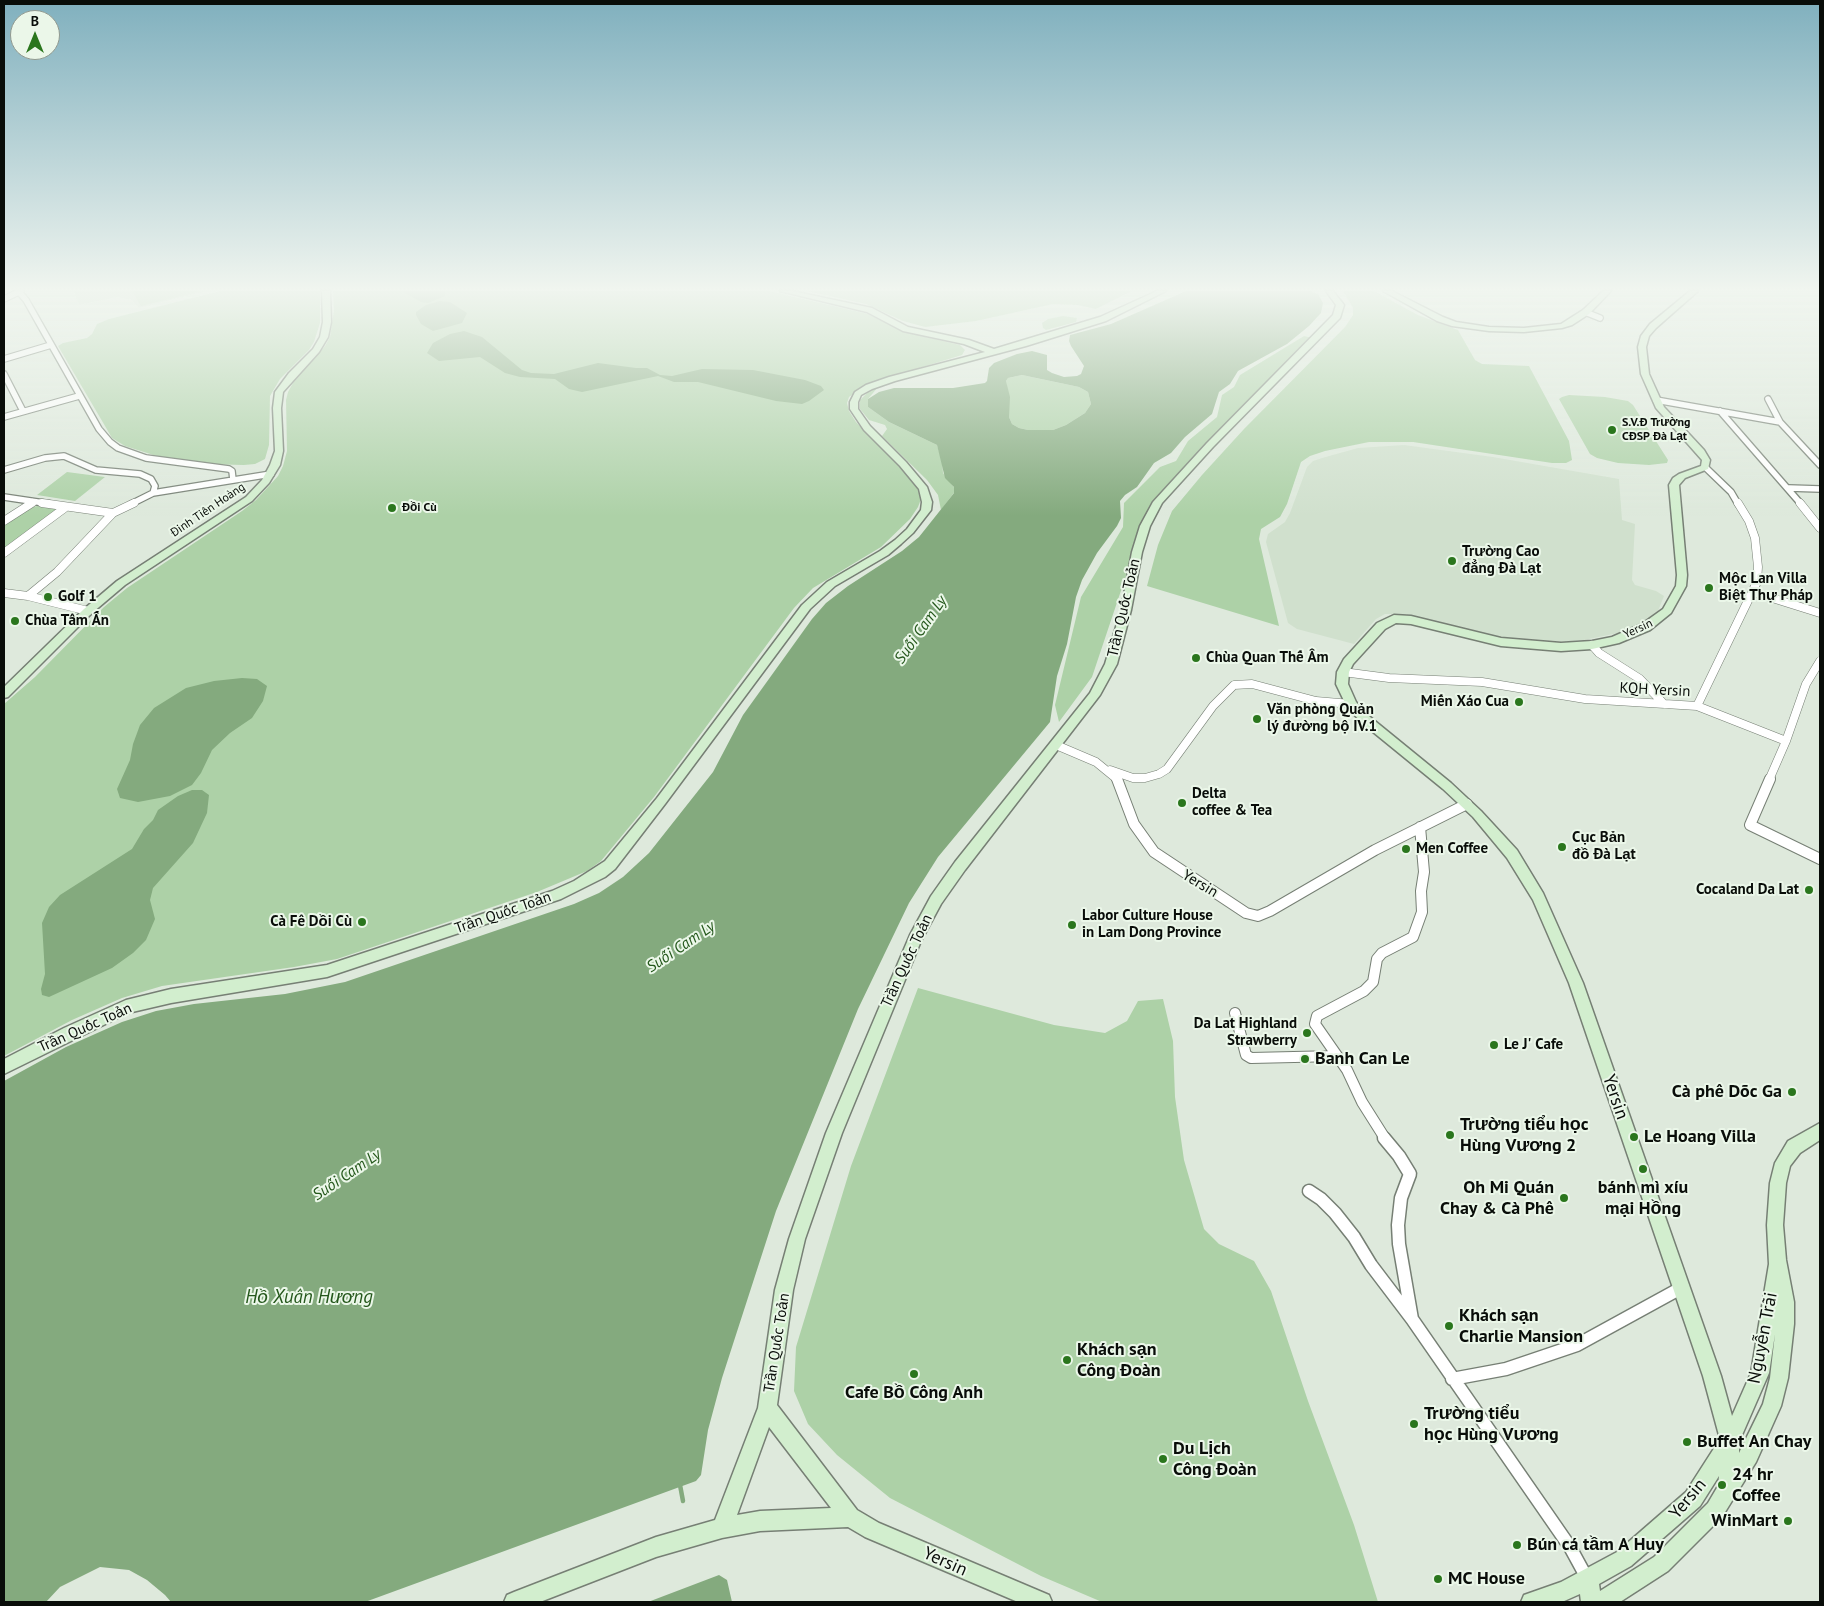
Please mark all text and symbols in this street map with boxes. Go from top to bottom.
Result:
north arrow [10,10,60,60]
text: B [31,12,39,30]
place label: S.V.Đ Trường CĐSP Đà Lạt [1622,416,1688,444]
marker: S.V.Đ Trường CĐSP Đà Lạt [1606,424,1618,436]
street label: Đinh Tiên Hoàng [168,480,248,540]
place label: Đồi Cù [402,501,437,515]
marker: Đồi Cù [386,502,398,514]
place label: Trường Cao đẳng Đà Lạt [1462,543,1542,578]
marker: Trường Cao đẳng Đà Lạt [1446,555,1458,567]
street label: Trần Quốc Toản [1104,557,1144,659]
place label: Mộc Lan Villa Biệt Thự Pháp [1719,570,1812,605]
marker: Mộc Lan Villa Biệt Thự Pháp [1703,582,1715,594]
place label: Golf 1 [58,588,97,606]
marker: Golf 1 [42,591,54,603]
water label: Suối Cam Ly [891,592,951,668]
place label: Chùa Tâm Ấn [25,612,109,630]
marker: Chùa Tâm Ấn [9,615,21,627]
street label: Yersin [1621,616,1655,642]
place label: Chùa Quan Thế Âm [1206,649,1329,667]
marker: Chùa Quan Thế Âm [1190,652,1202,664]
street label: KQH Yersin [1619,679,1691,701]
place label: Miến Xáo Cua [1421,693,1509,711]
marker: Miến Xáo Cua [1513,696,1525,708]
place label: Văn phòng Quản lý đường bộ IV.1 [1267,701,1375,736]
marker: Văn phòng Quản lý đường bộ IV.1 [1251,713,1263,725]
place label: Delta coffee & Tea [1192,785,1272,820]
marker: Delta coffee & Tea [1176,797,1188,809]
place label: Cục Bản đồ Đà Lạt [1572,829,1637,864]
place label: Men Coffee [1416,840,1488,858]
marker: Cục Bản đồ Đà Lạt [1556,841,1568,853]
marker: Men Coffee [1400,843,1412,855]
street label: Yersin [1179,866,1221,902]
place label: Cocaland Da Lat [1696,881,1799,899]
marker: Cocaland Da Lat [1803,884,1815,896]
street label: Trần Quốc Toản [452,888,554,938]
place label: Labor Culture House in Lam Dong Province [1082,907,1221,942]
street label: Trần Quốc Toản [878,912,936,1010]
place label: Cà Fê Dồi Cù [270,913,352,931]
marker: Cà Fê Dồi Cù [356,916,368,928]
water label: Suối Cam Ly [643,917,719,977]
marker: Labor Culture House in Lam Dong Province [1066,919,1078,931]
street label: Trần Quốc Toản [35,999,135,1057]
place label: Da Lat Highland Strawberry [1194,1015,1297,1050]
marker: Da Lat Highland Strawberry [1301,1027,1313,1039]
place label: Le J' Cafe [1504,1036,1563,1054]
marker: Le J' Cafe [1488,1039,1500,1051]
place label: Banh Can Le [1315,1048,1410,1070]
marker: Banh Can Le [1299,1053,1311,1065]
street label: Yersin [1597,1072,1633,1122]
place label: Cà phê Dõc Ga [1672,1081,1782,1103]
marker: Cà phê Dõc Ga [1786,1086,1798,1098]
place label: Trường tiểu học Hùng Vương 2 [1460,1114,1586,1156]
place label: Le Hoang Villa [1644,1126,1756,1148]
marker: Trường tiểu học Hùng Vương 2 [1444,1129,1456,1141]
marker: Le Hoang Villa [1628,1131,1640,1143]
water label: Suối Cam Ly [309,1145,385,1205]
marker: bánh mì xíu mại Hồng [1637,1163,1649,1175]
place label: Oh Mi Quán Chay & Cà Phê [1440,1177,1554,1220]
place label: bánh mì xíu mại Hồng [1598,1177,1688,1220]
marker: Oh Mi Quán Chay & Cà Phê [1558,1192,1570,1204]
water label: Hồ Xuân Hương [245,1287,373,1309]
street label: Nguyễn Trãi [1744,1291,1782,1385]
street label: Trần Quốc Toản [760,1292,794,1394]
place label: Khách sạn Charlie Mansion [1459,1305,1583,1348]
marker: Khách sạn Charlie Mansion [1443,1320,1455,1332]
place label: Khách sạn Công Đoàn [1077,1339,1161,1382]
marker: Khách sạn Công Đoàn [1061,1354,1073,1366]
marker: Cafe Bồ Công Anh [908,1368,920,1380]
place label: Cafe Bồ Công Anh [845,1382,983,1404]
place label: Trường tiểu học Hùng Vương [1424,1403,1556,1446]
marker: Trường tiểu học Hùng Vương [1408,1418,1420,1430]
place label: Buffet An Chay [1697,1431,1811,1453]
marker: Buffet An Chay [1681,1436,1693,1448]
place label: Du Lịch Công Đoàn [1173,1438,1257,1480]
marker: Du Lịch Công Đoàn [1157,1453,1169,1465]
place label: 24 hr Coffee [1732,1464,1781,1506]
street label: Yersin [1665,1474,1711,1524]
marker: 24 hr Coffee [1716,1479,1728,1491]
place label: WinMart [1711,1510,1778,1532]
marker: WinMart [1782,1515,1794,1527]
place label: Bún cá tầm A Huy [1527,1534,1664,1556]
marker: Bún cá tầm A Huy [1511,1539,1523,1551]
street label: Yersin [920,1543,970,1581]
place label: MC House [1448,1568,1525,1590]
marker: MC House [1432,1573,1444,1585]

